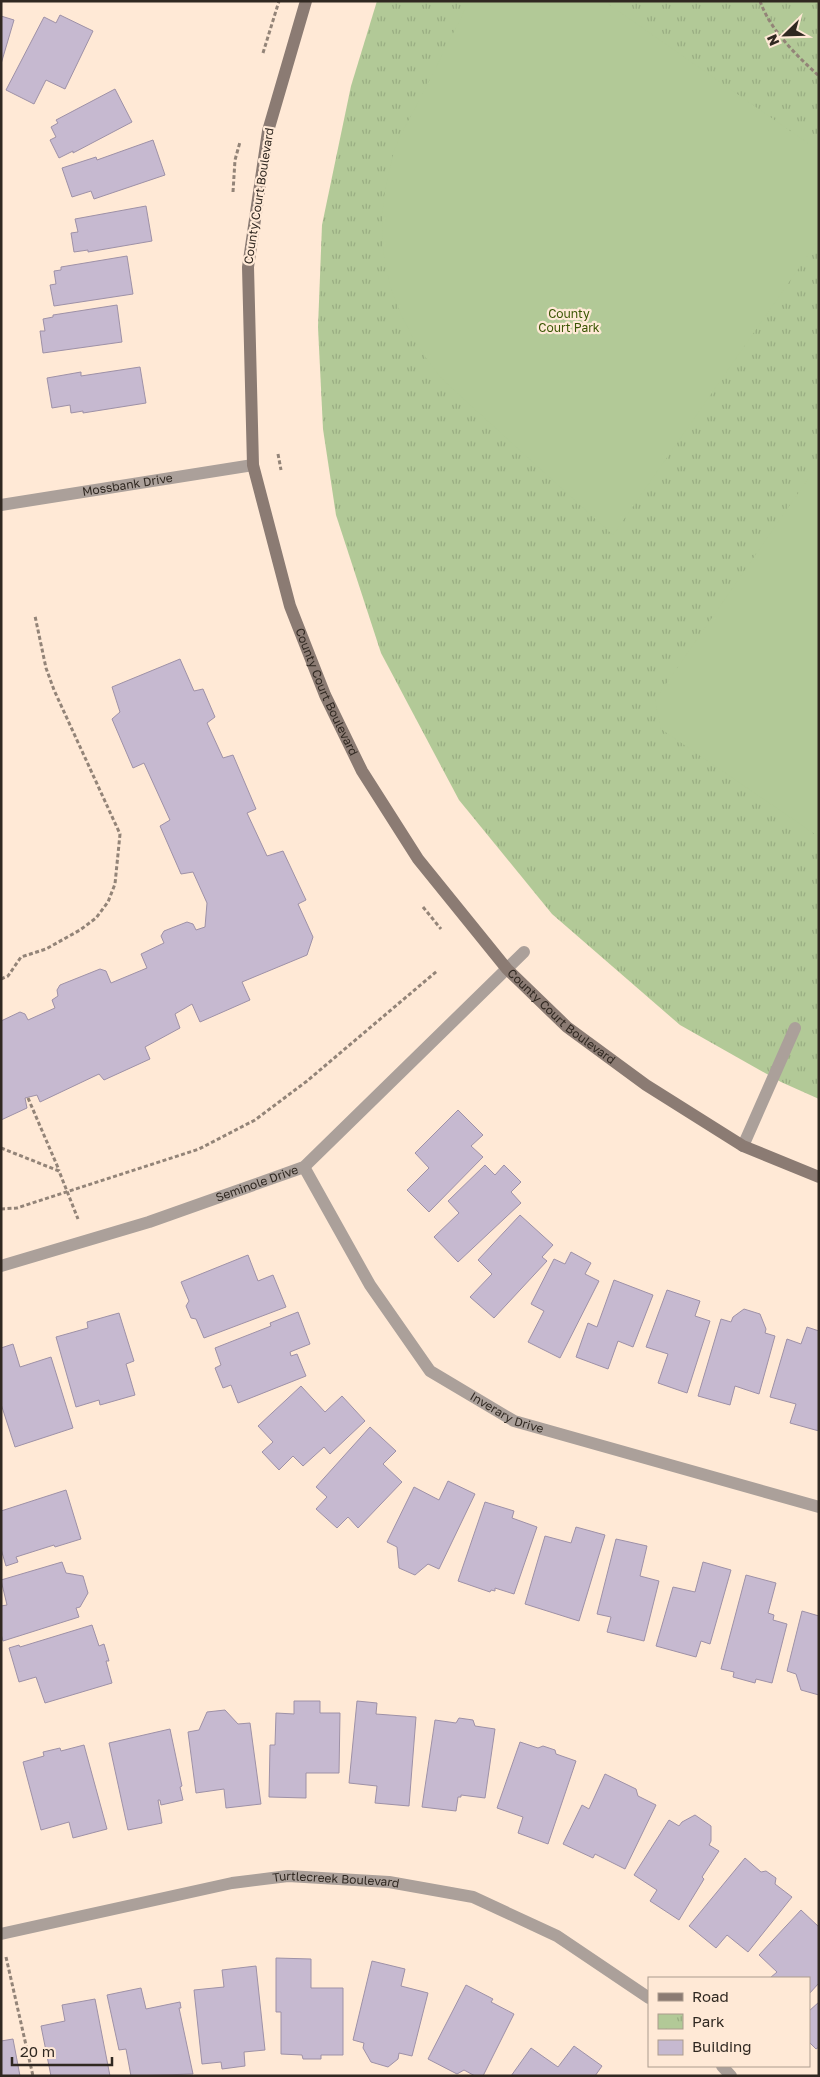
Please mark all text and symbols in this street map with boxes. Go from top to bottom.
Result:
north arrow [760,10,810,60]
text: N [763,32,782,48]
street label: County Court Boulevard [240,127,277,265]
park label: County Court Park [538,306,600,335]
street label: Mossbank Drive [81,470,174,499]
street label: County Court Boulevard [292,626,361,758]
street label: County Court Boulevard [504,965,618,1067]
street label: Seminole Drive [214,1162,300,1205]
street label: Inverary Drive [467,1389,545,1436]
street label: Turtlecreek Boulevard [272,1868,401,1891]
legend [648,1977,810,2067]
text: Road [692,1987,729,2005]
text: Park [692,2012,725,2030]
scale bar [12,2034,112,2066]
text: Building [692,2037,752,2055]
text: 20 m [20,2042,55,2060]

